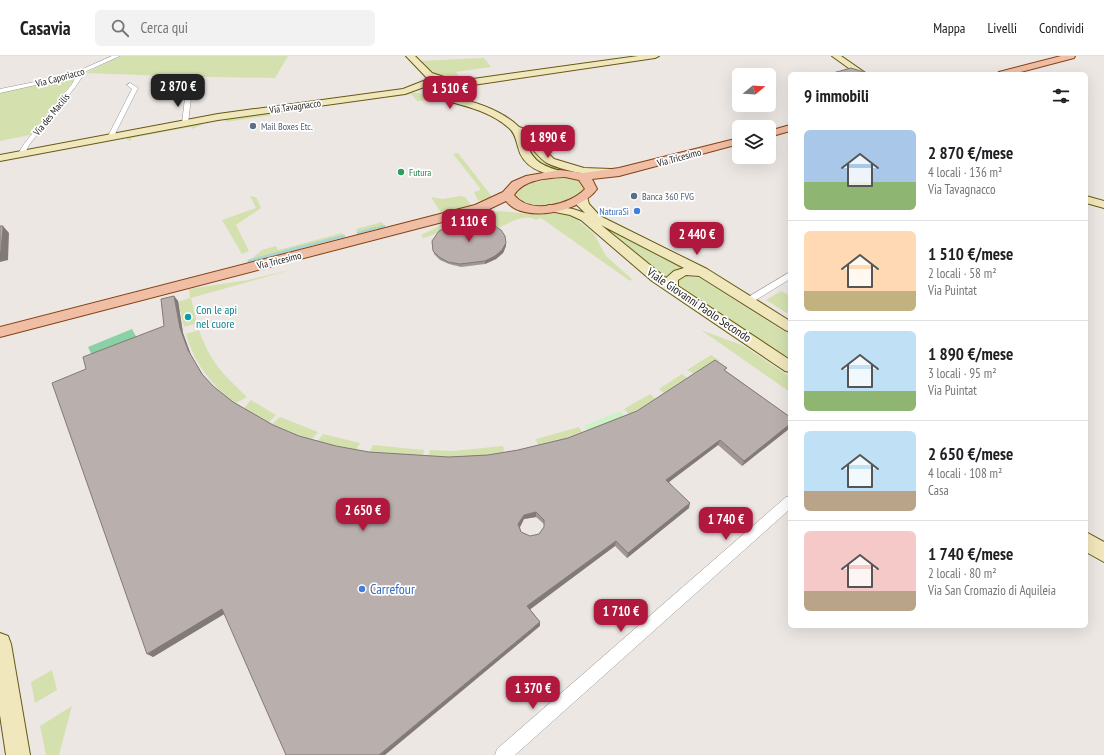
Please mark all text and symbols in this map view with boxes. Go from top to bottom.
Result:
search box [95,10,375,46]
text: Casavia [20,16,71,40]
icon: search [109,17,131,39]
text: Cerca qui [141,18,188,37]
text: Mappa [933,19,965,37]
text: Livelli [987,19,1017,37]
text: Condividi [1039,19,1084,37]
street label: Via Caporiacco [33,65,86,90]
north arrow [732,68,776,112]
map controls [732,68,776,164]
pin: 2 870 € [141,74,215,108]
pin: 1 510 € [413,76,487,110]
text: 2 870 € [160,78,196,95]
text: 1 510 € [432,80,468,97]
text: 9 immobili [804,85,869,107]
icon: filters [1050,85,1072,107]
street label: Via des Macilis [30,90,73,139]
street label: Via Tavagnacco [267,96,322,117]
place label: Mail Boxes Etc. [261,120,313,133]
button: layers [732,120,776,164]
marker: Mail Boxes Etc. [248,121,258,131]
pin: 1 890 € [511,125,585,159]
text: 1 890 € [530,129,566,146]
text: 2 870 €/mese [928,142,1013,164]
street label: Via Tricesimo [655,145,703,170]
icon: home [836,146,884,194]
text: 4 locali · 136 m² [928,164,1002,181]
place label: Futura [409,166,431,179]
marker: Futura [396,167,406,177]
text: Via Tavagnacco [928,181,996,198]
place label: Banca 360 FVG [642,190,694,203]
marker: Banca 360 FVG [629,191,639,201]
place label: NaturaSì [599,205,629,218]
marker: NaturaSì [632,206,642,216]
pin: 1 110 € [432,209,506,243]
text: 1 110 € [451,213,487,230]
pin: 2 440 € [660,222,734,256]
text: 2 440 € [679,226,715,243]
text: 1 510 €/mese [928,243,1013,265]
icon: home [836,247,884,295]
street label: Via Tricesimo [255,249,303,272]
street label: Viale Giovanni Paolo Secondo [643,264,754,345]
text: 2 locali · 58 m² [928,265,996,282]
text: Via Puintat [928,282,977,299]
place label: Con le api nel cuore [196,302,237,331]
marker: Con le api nel cuore [183,312,193,322]
text: 1 890 €/mese [928,343,1013,365]
icon: home [836,347,884,395]
text: 3 locali · 95 m² [928,365,996,382]
text: Via Puintat [928,382,977,399]
text: 2 650 €/mese [928,443,1013,465]
icon: home [836,447,884,495]
text: 4 locali · 108 m² [928,465,1002,482]
text: Casa [928,482,949,499]
pin: 2 650 € [326,498,400,532]
text: 2 650 € [345,502,381,519]
pin: 1 740 € [689,507,763,541]
text: 1 740 € [708,511,744,528]
text: 1 740 €/mese [928,543,1013,565]
icon: home [836,547,884,595]
text: 2 locali · 80 m² [928,565,996,582]
place label: Carrefour [370,580,415,598]
text: Via San Cromazio di Aquileia [928,582,1056,599]
marker: Carrefour [357,584,367,594]
pin: 1 710 € [584,599,658,633]
text: 1 710 € [603,603,639,620]
pin: 1 370 € [496,676,570,710]
text: 1 370 € [515,680,551,697]

